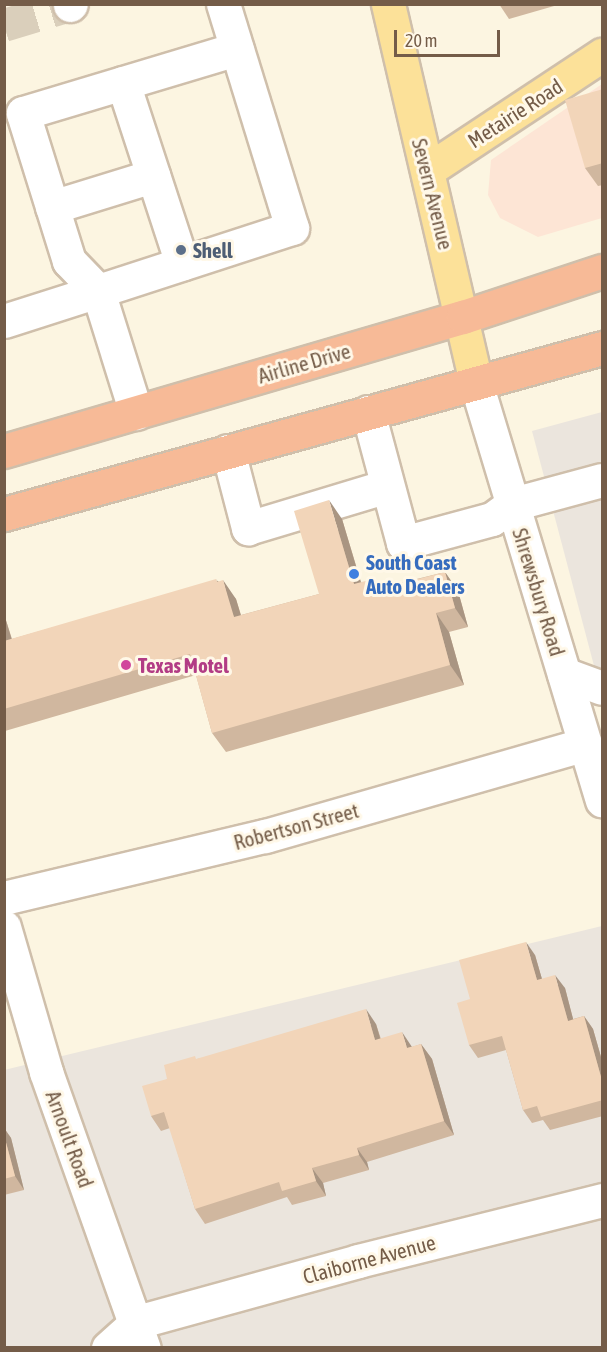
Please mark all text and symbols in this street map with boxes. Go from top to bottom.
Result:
scale bar [397,18,504,56]
text: 20 m [405,30,437,51]
street label: Metairie Road [463,73,567,153]
street label: Severn Avenue [407,136,459,252]
place label: Shell [193,237,233,263]
marker: Shell [174,243,188,257]
street label: Airline Drive [255,338,353,388]
street label: Shrewsbury Road [508,525,570,659]
place label: South Coast Auto Dealers [366,549,465,599]
marker: South Coast Auto Dealers [347,567,361,581]
place label: Texas Motel [138,652,229,678]
marker: Texas Motel [119,658,133,672]
street label: Robertson Street [231,797,361,855]
street label: Arnoult Road [41,1087,99,1191]
street label: Claiborne Avenue [300,1229,438,1289]

